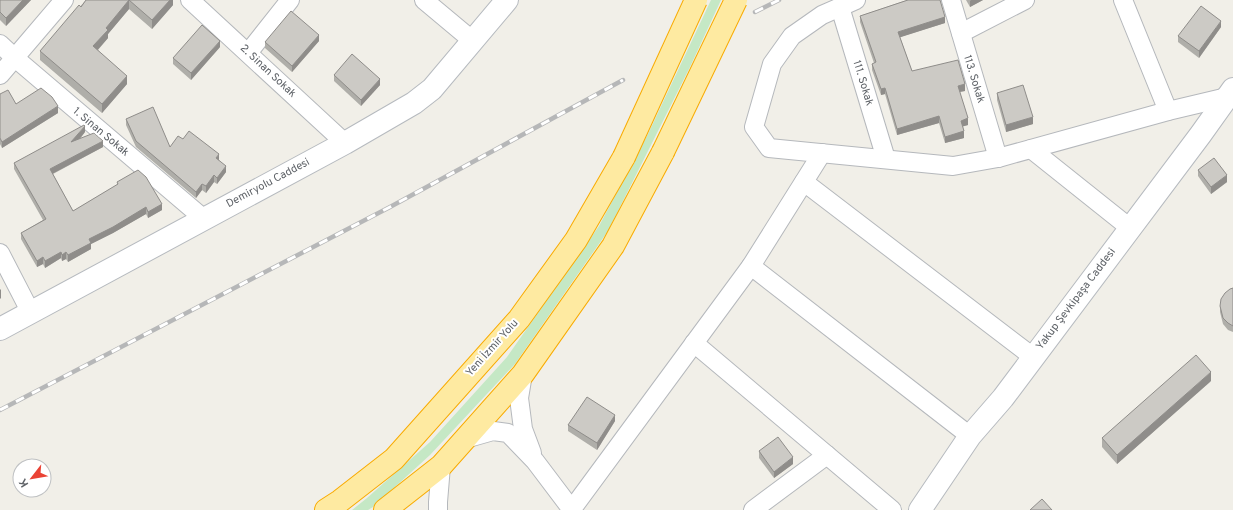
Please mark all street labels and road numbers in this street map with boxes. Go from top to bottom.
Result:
street label: 2. Sinan Sokak [237,41,299,101]
street label: 113. Sokak [960,53,988,105]
street label: 111. Sokak [849,58,877,108]
street label: 1. Sinan Sokak [70,104,132,160]
street label: Demiryolu Caddesi [224,155,312,211]
street label: Yakup Şevkipaşa Caddesi [1033,245,1119,353]
street label: Yeni İzmir Yolu [462,316,521,379]

